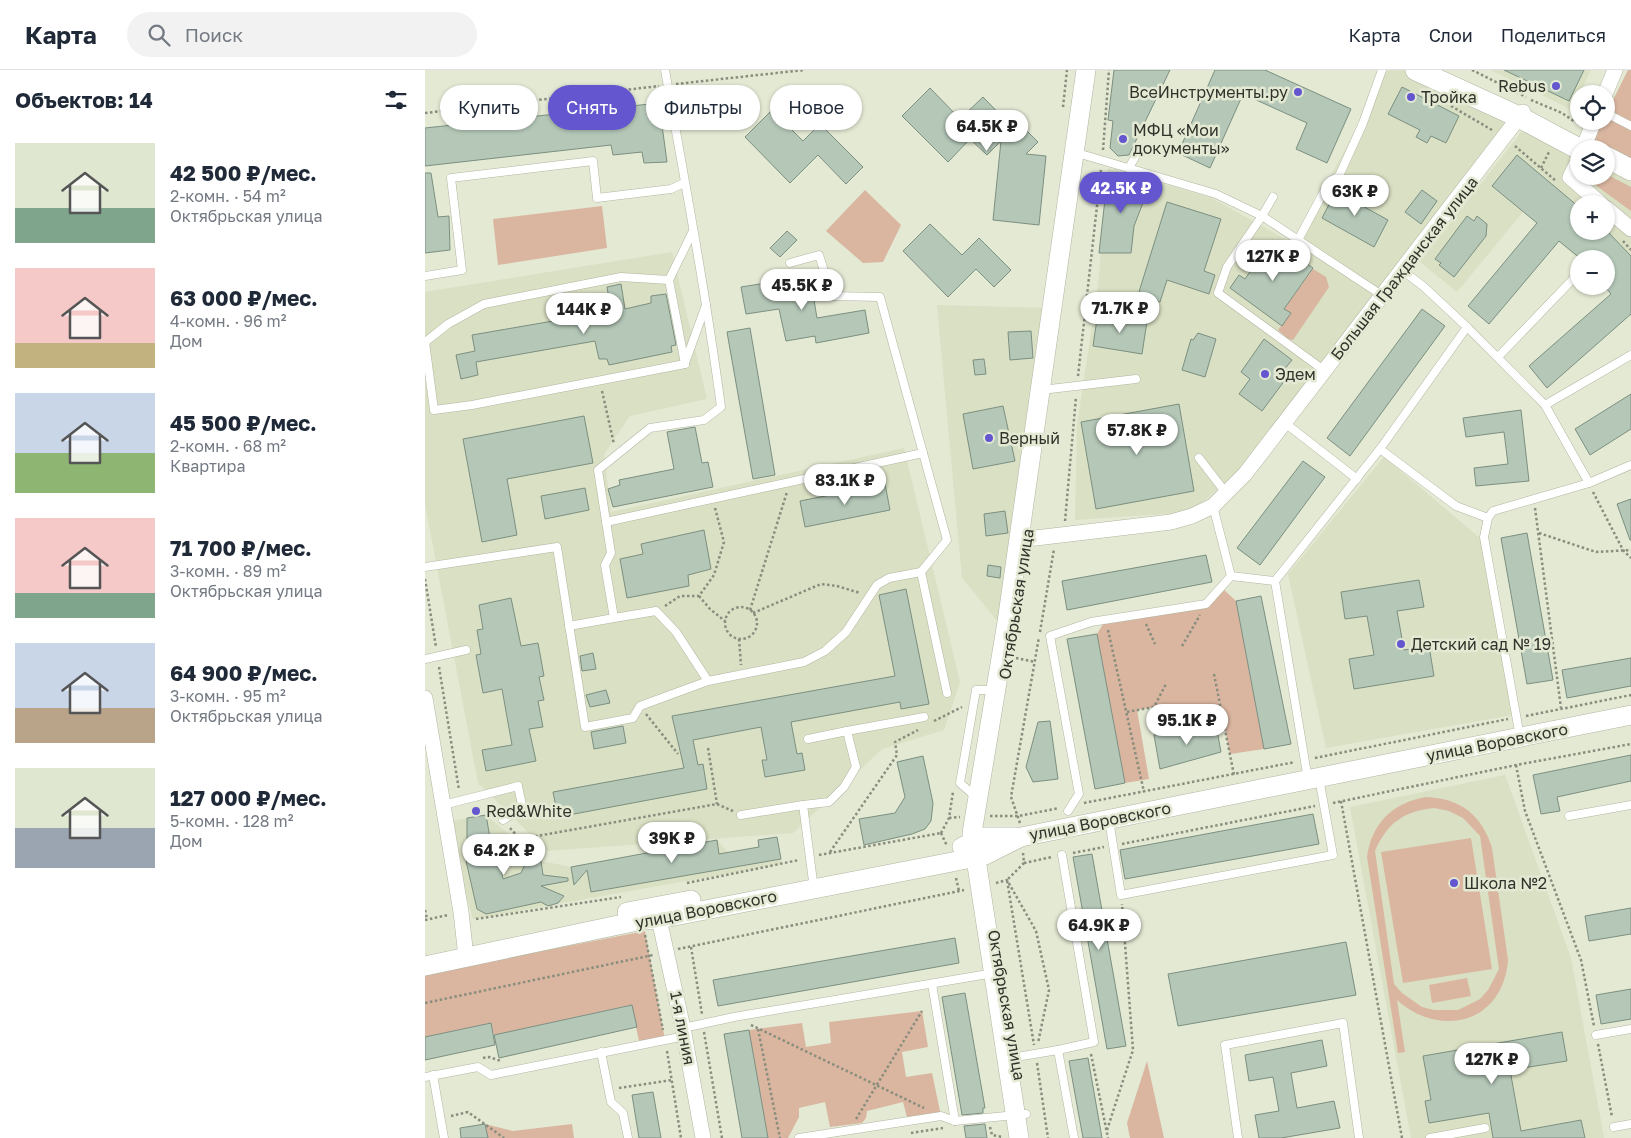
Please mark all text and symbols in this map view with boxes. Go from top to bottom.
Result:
search box [127,12,477,57]
text: Карта [25,20,97,49]
icon: search [145,21,173,49]
text: Поиск [185,23,243,46]
text: Карта [1349,24,1401,46]
text: Слои [1429,24,1473,46]
text: Поделиться [1501,24,1606,46]
place label: Rebus [1498,76,1546,96]
marker: Rebus [1550,80,1562,92]
place label: ВсеИнструменты.ру [1129,82,1288,102]
chip: Купить [440,85,538,130]
chip: Снять [548,85,636,130]
chip: Фильтры [646,85,760,130]
chip: Новое [770,85,862,130]
map controls [1570,85,1615,295]
button: locate [1570,85,1615,130]
icon: filters [382,86,410,114]
marker: ВсеИнструменты.ру [1292,86,1304,98]
text: Объектов: 14 [15,87,153,113]
place label: Тройка [1421,87,1477,107]
marker: Тройка [1405,91,1417,103]
pin: 64.5K ₽ [941,109,1033,152]
text: 64.5K ₽ [956,116,1018,136]
place label: МФЦ «Мои документы» [1133,120,1230,158]
marker: МФЦ «Мои документы» [1117,133,1129,145]
button: layers [1570,140,1615,185]
text: 42 500 ₽/мес. [170,160,317,186]
icon: home [55,163,115,223]
pin: 42.5K ₽ [1075,172,1167,214]
street label: Большая Гражданская улица [1326,172,1482,364]
pin: 63K ₽ [1320,174,1390,217]
text: 42.5K ₽ [1090,178,1152,198]
text: 63K ₽ [1332,181,1378,201]
text: 2-комн. · 54 m² [170,186,286,206]
button: + [1570,195,1615,240]
text: Октябрьская улица [170,206,323,226]
pin: 127K ₽ [1232,240,1314,282]
text: 127K ₽ [1246,246,1300,266]
button: − [1570,250,1615,295]
pin: 45.5K ₽ [756,268,848,311]
text: 45.5K ₽ [771,275,833,295]
text: 63 000 ₽/мес. [170,285,318,311]
icon: home [55,288,115,348]
pin: 144K ₽ [543,292,625,335]
pin: 71.7K ₽ [1074,292,1166,334]
text: 71.7K ₽ [1091,298,1149,318]
text: 144K ₽ [557,299,611,319]
text: 4-комн. · 96 m² [170,311,286,331]
text: Дом [170,331,203,351]
place label: Эдем [1275,364,1316,384]
marker: Эдем [1259,368,1271,380]
text: 45 500 ₽/мес. [170,410,317,436]
icon: home [55,413,115,473]
pin: 57.8K ₽ [1091,414,1183,456]
text: 57.8K ₽ [1107,420,1167,440]
place label: Верный [999,428,1060,448]
marker: Верный [983,432,995,444]
text: 2-комн. · 68 m² [170,436,286,456]
text: Квартира [170,456,245,476]
pin: 83.1K ₽ [799,464,891,506]
text: 83.1K ₽ [815,470,875,490]
street label: Октябрьская улица [994,527,1038,681]
text: 71 700 ₽/мес. [170,535,312,561]
icon: home [55,538,115,598]
text: 3-комн. · 89 m² [170,561,286,581]
text: Октябрьская улица [170,581,323,601]
place label: Детский сад № 19 [1411,634,1551,654]
marker: Детский сад № 19 [1395,638,1407,650]
text: 64 900 ₽/мес. [170,660,318,686]
icon: home [55,663,115,723]
text: 3-комн. · 95 m² [170,686,286,706]
pin: 95.1K ₽ [1141,704,1233,746]
text: Октябрьская улица [170,706,323,726]
text: 95.1K ₽ [1157,710,1217,730]
street label: улица Воровского [1425,718,1569,766]
text: 127 000 ₽/мес. [170,785,327,811]
icon: home [55,788,115,848]
street label: улица Воровского [1028,797,1172,845]
place label: Red&White [486,801,572,821]
marker: Red&White [470,805,482,817]
text: 5-комн. · 128 m² [170,811,293,831]
pin: 39K ₽ [637,822,707,864]
text: 39K ₽ [649,828,695,848]
text: Дом [170,831,203,851]
pin: 64.2K ₽ [458,834,550,876]
text: 64.2K ₽ [473,840,535,860]
place label: Школа №2 [1464,873,1547,893]
marker: Школа №2 [1448,877,1460,889]
street label: улица Воровского [634,885,778,933]
pin: 64.9K ₽ [1053,908,1145,951]
text: 64.9K ₽ [1068,915,1130,935]
street label: Октябрьская улица [984,928,1030,1082]
street label: 1-я линия [666,989,700,1067]
pin: 127K ₽ [1451,1042,1533,1085]
text: 127K ₽ [1465,1049,1519,1069]

